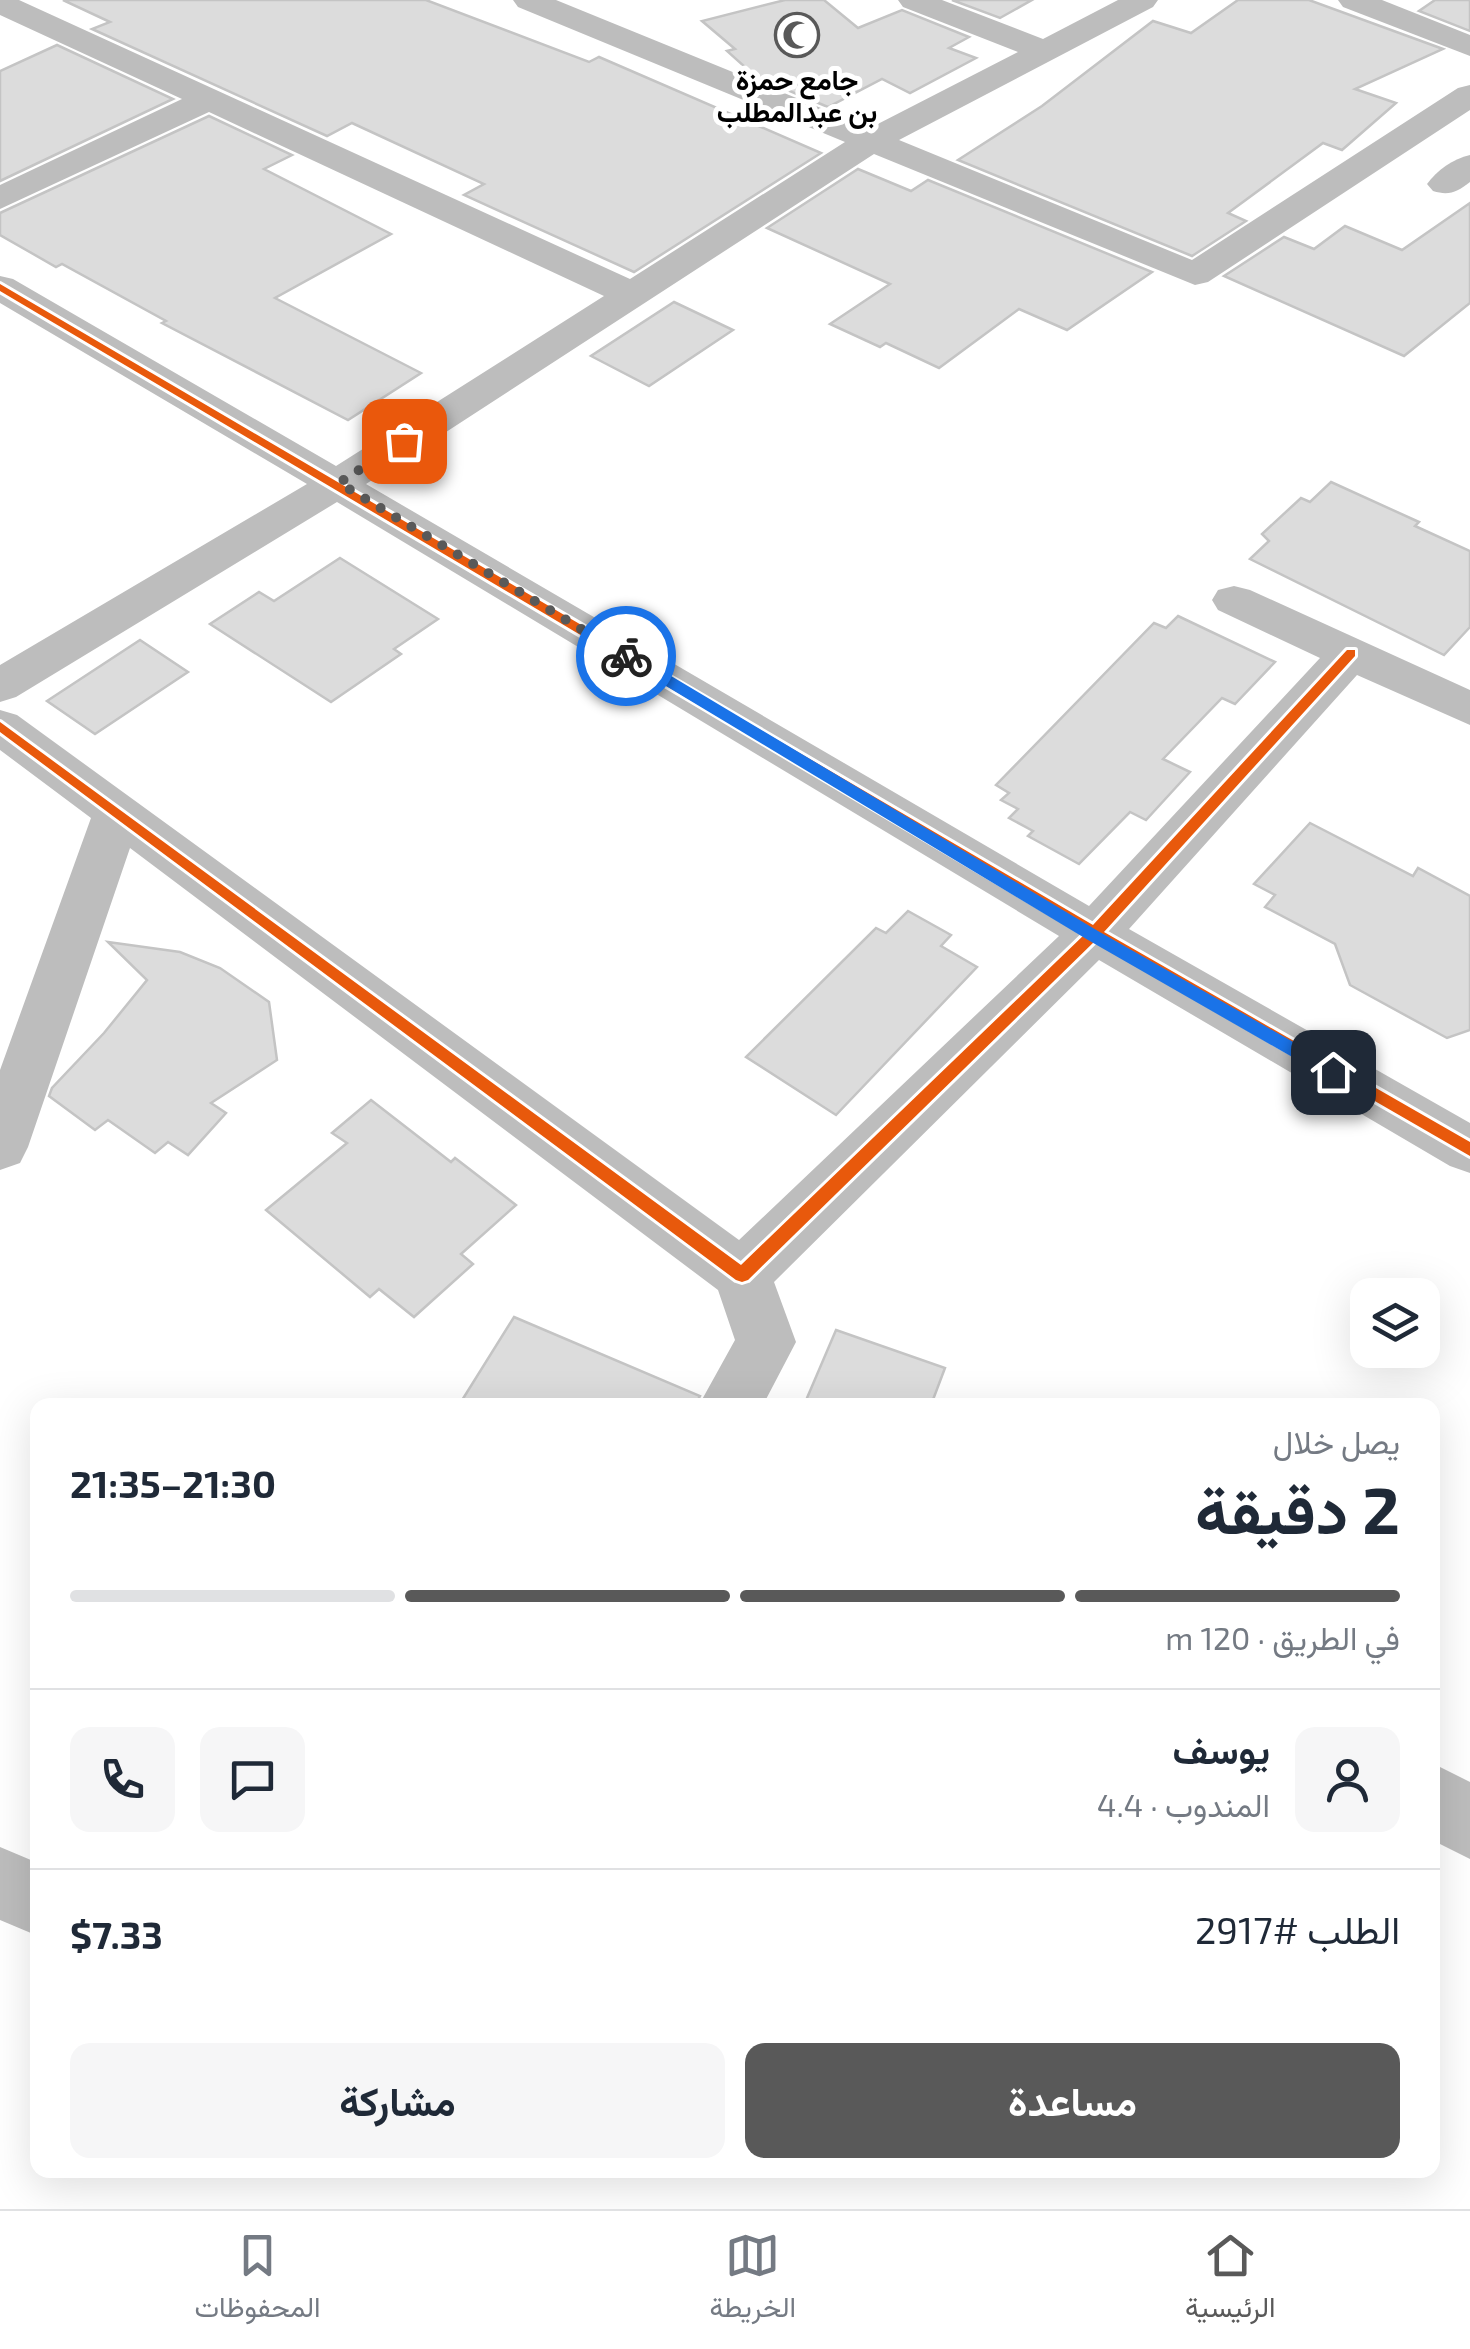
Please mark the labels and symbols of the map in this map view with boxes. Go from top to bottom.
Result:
mosque icon: جامع حمزة بن عبدالمطلب [774,12,820,58]
place label: جامع حمزة بن عبدالمطلب [717,62,877,129]
pin [362,399,447,484]
courier [576,606,676,706]
pin [1291,1030,1376,1115]

